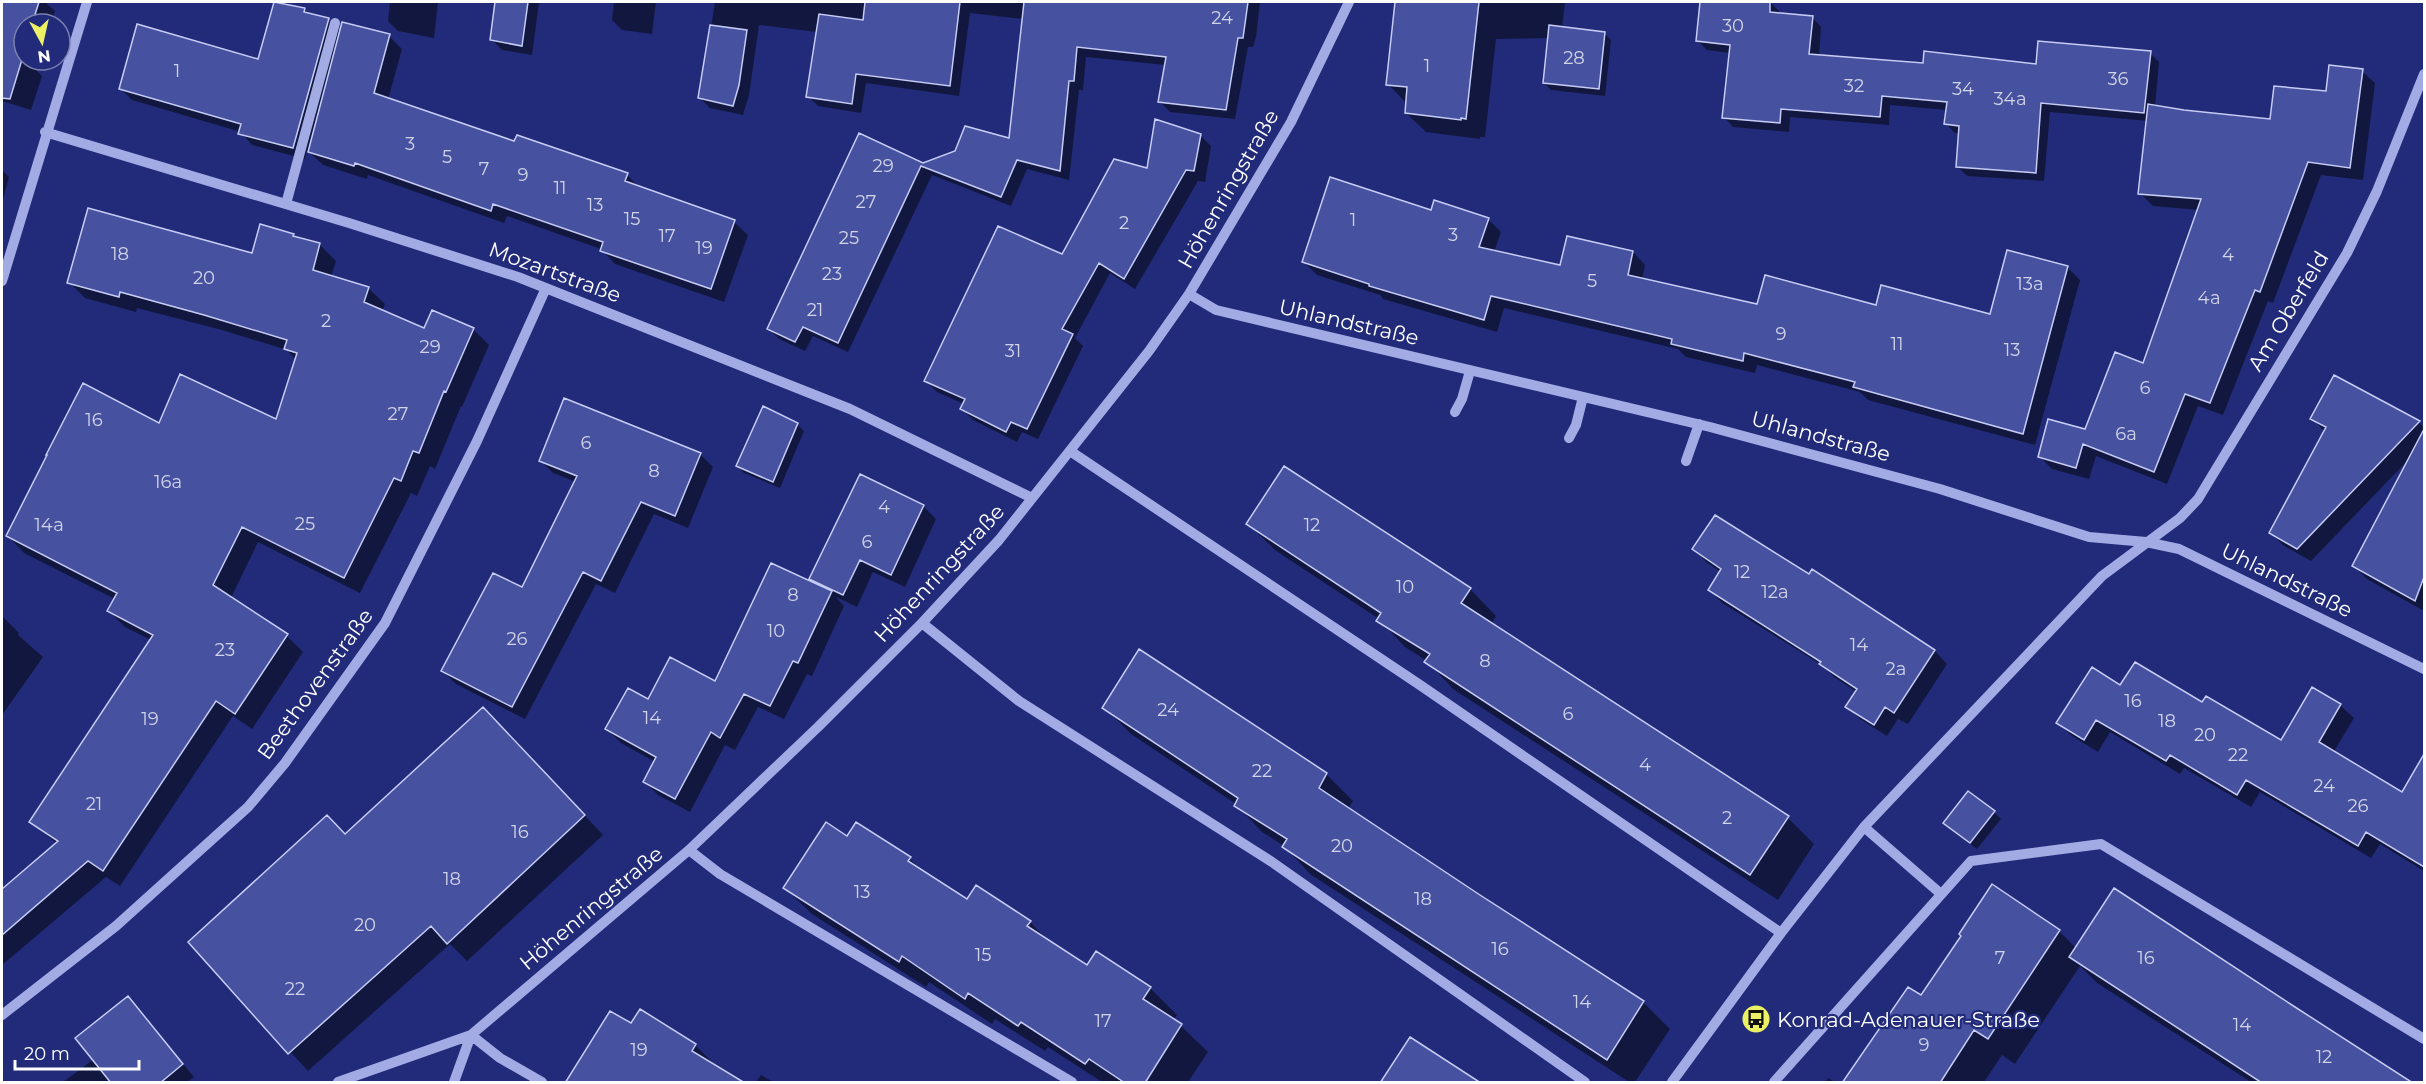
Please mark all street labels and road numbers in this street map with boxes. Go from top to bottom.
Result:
street label: Höhenringstraße [1172,105,1284,273]
street label: Mozartstraße [485,237,625,307]
street label: Am Oberfeld [2242,247,2334,375]
street label: Uhlandstraße [1277,294,1421,350]
street label: Uhlandstraße [1749,405,1893,467]
street label: Höhenringstraße [869,499,1009,647]
street label: Uhlandstraße [2217,537,2357,623]
street label: Beethovenstraße [252,604,378,764]
street label: Höhenringstraße [514,841,668,975]

